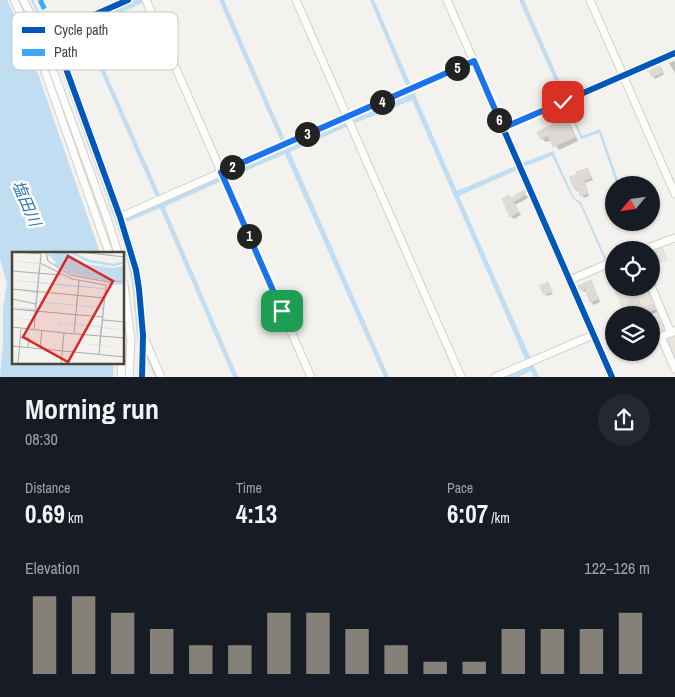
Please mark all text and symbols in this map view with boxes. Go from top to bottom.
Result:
legend [12,12,178,70]
text: Cycle path [54,21,108,39]
text: Path [54,43,78,61]
pin: 5 [444,56,470,80]
text: 5 [454,59,461,77]
pin [542,81,584,123]
icon: check [549,88,577,116]
pin: 4 [370,90,394,114]
text: 4 [379,93,386,111]
pin: 6 [486,108,512,132]
text: 6 [496,111,503,129]
pin: 3 [294,122,320,146]
text: 3 [304,125,311,143]
pin: 2 [220,154,244,180]
text: 2 [229,158,236,176]
north arrow [605,176,660,231]
map controls [605,176,660,361]
water label: 塩田川 [7,177,47,231]
pin: 1 [236,224,262,248]
text: 1 [246,227,253,245]
button: locate [605,241,660,296]
inset map [12,252,125,364]
pin [261,290,303,332]
icon: arrive [268,297,296,325]
button: layers [605,306,660,361]
text: Morning run [25,390,159,428]
button: share [598,394,650,446]
text: 08:30 [25,428,58,450]
text: Distance [25,479,70,497]
text: Time [236,479,262,497]
text: Pace [447,479,473,497]
text: 0.69 [25,497,65,531]
text: 4:13 [236,497,277,531]
text: 6:07 [447,497,488,531]
text: km [65,509,83,527]
text: /km [488,509,510,527]
text: Elevation [25,557,80,579]
text: 122–126 m [584,557,650,579]

